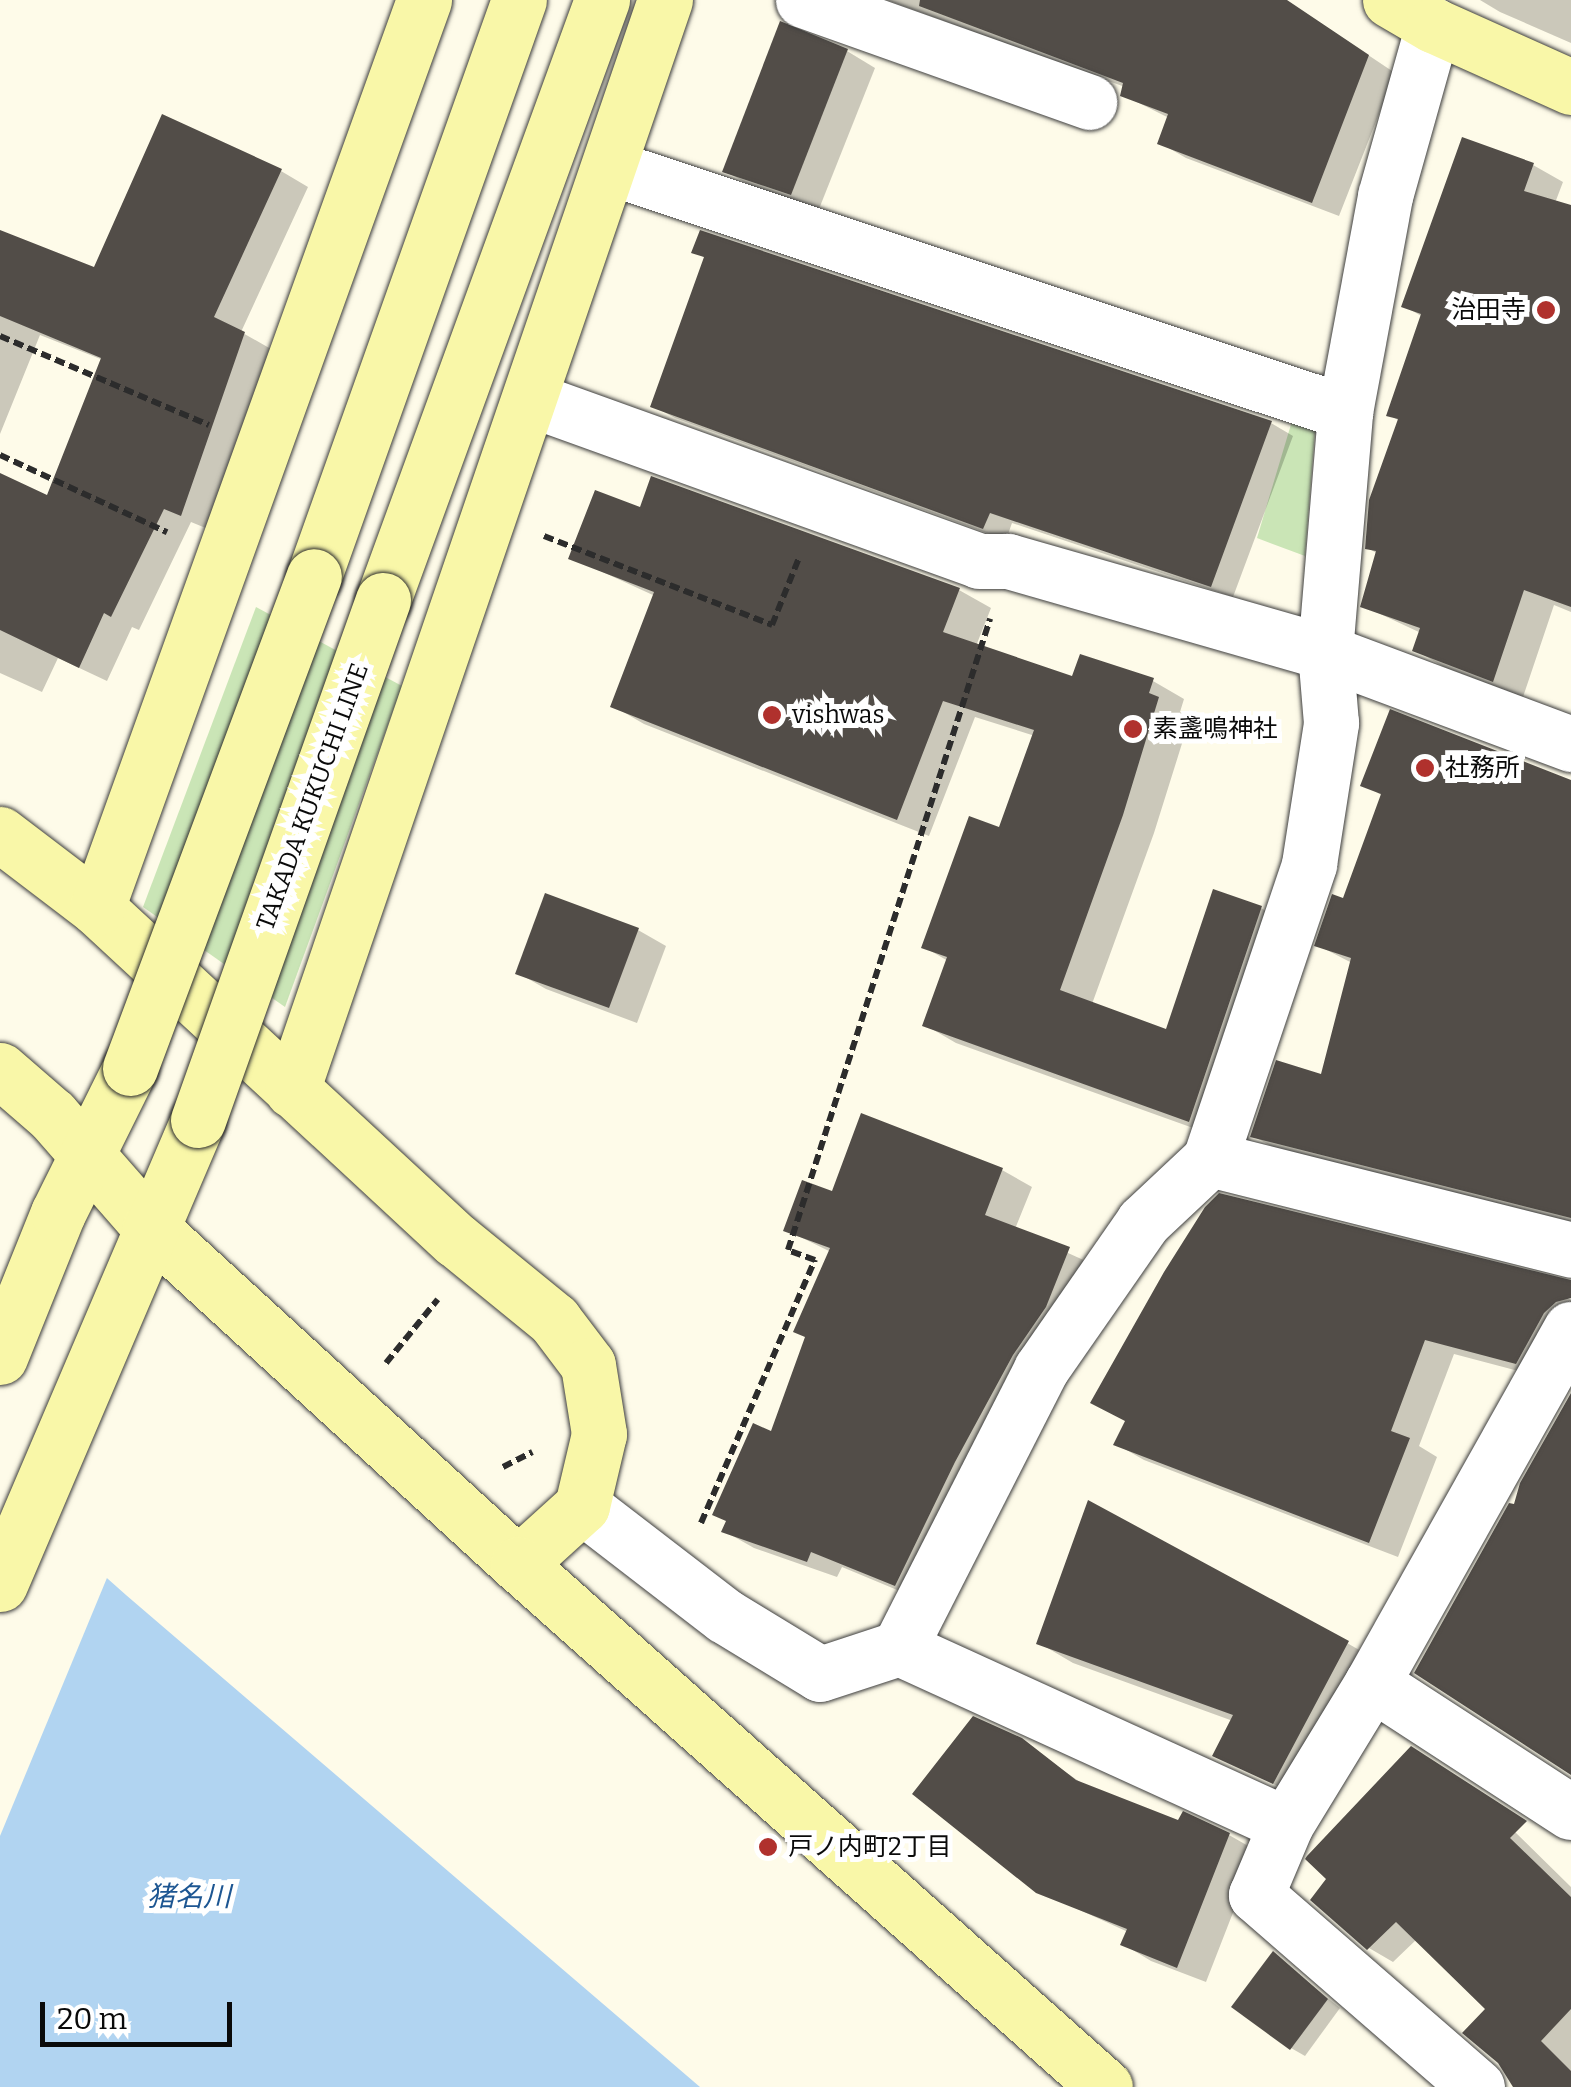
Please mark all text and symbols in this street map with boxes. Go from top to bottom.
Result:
place label: 治田寺 [1451,295,1526,325]
marker: 治田寺 [1535,299,1557,321]
street label: TAKADA KUKUCHI LINE [251,659,375,935]
place label: vishwas [792,700,884,730]
marker: vishwas [761,704,783,726]
place label: 素盞鳴神社 [1153,714,1278,744]
marker: 素盞鳴神社 [1122,718,1144,740]
place label: 社務所 [1445,753,1520,783]
marker: 社務所 [1414,757,1436,779]
place label: 戸ノ内町2丁目 [788,1832,952,1862]
marker: 戸ノ内町2丁目 [757,1836,779,1858]
water label: 猪名川 [147,1880,231,1914]
scale bar [45,1982,238,2044]
text: 20 m [57,2001,127,2037]

